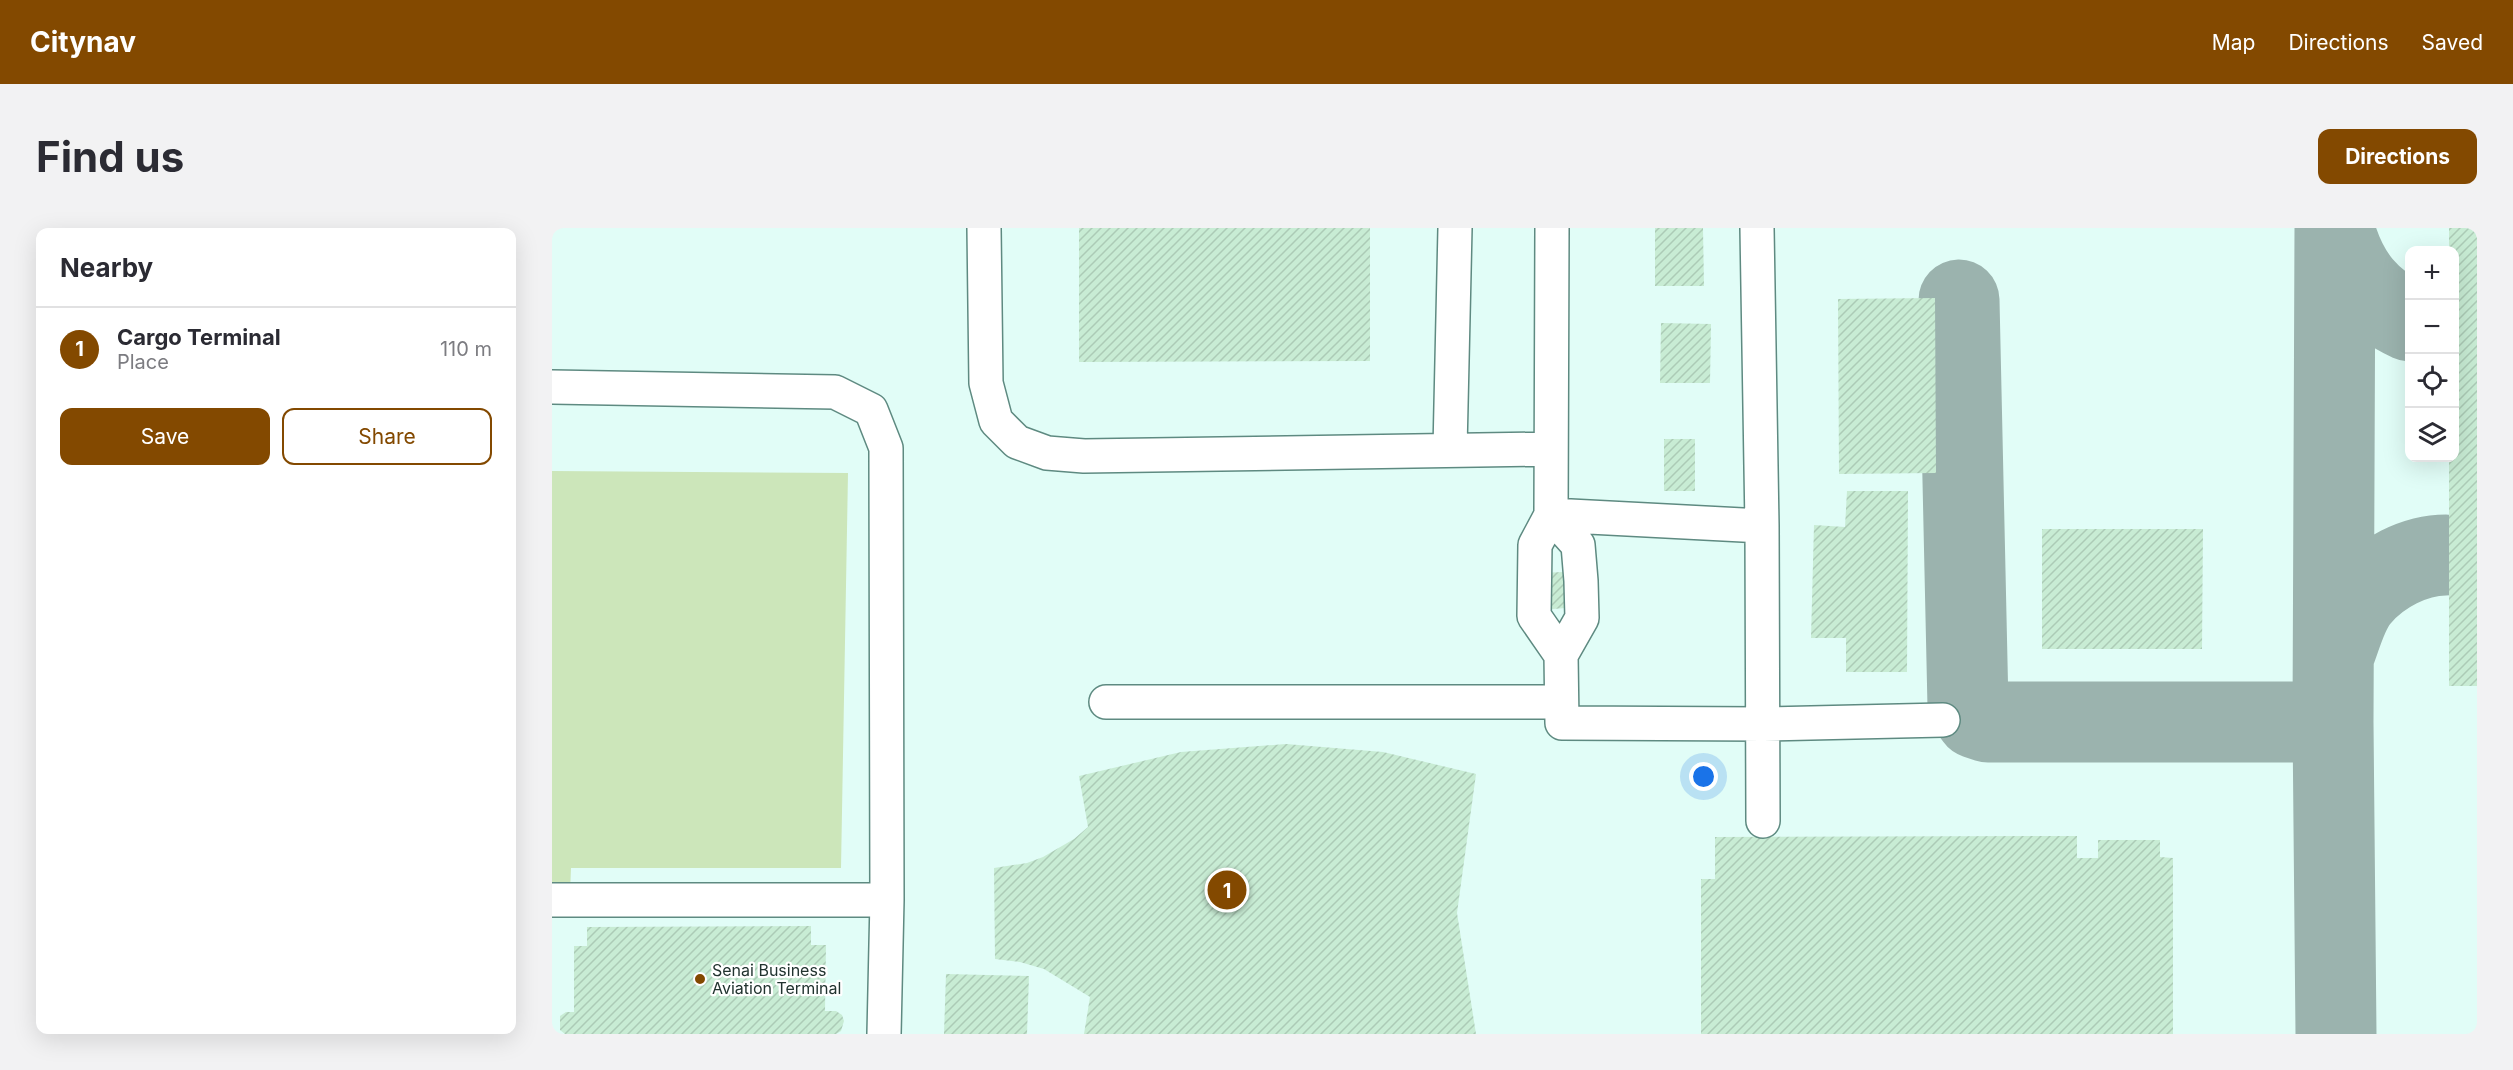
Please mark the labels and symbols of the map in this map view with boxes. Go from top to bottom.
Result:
your location [1689,762,1718,791]
pin: 1 [1208,868,1246,912]
place label: Senai Business Aviation Terminal [712,960,841,998]
marker: Senai Business Aviation Terminal [693,972,707,986]

